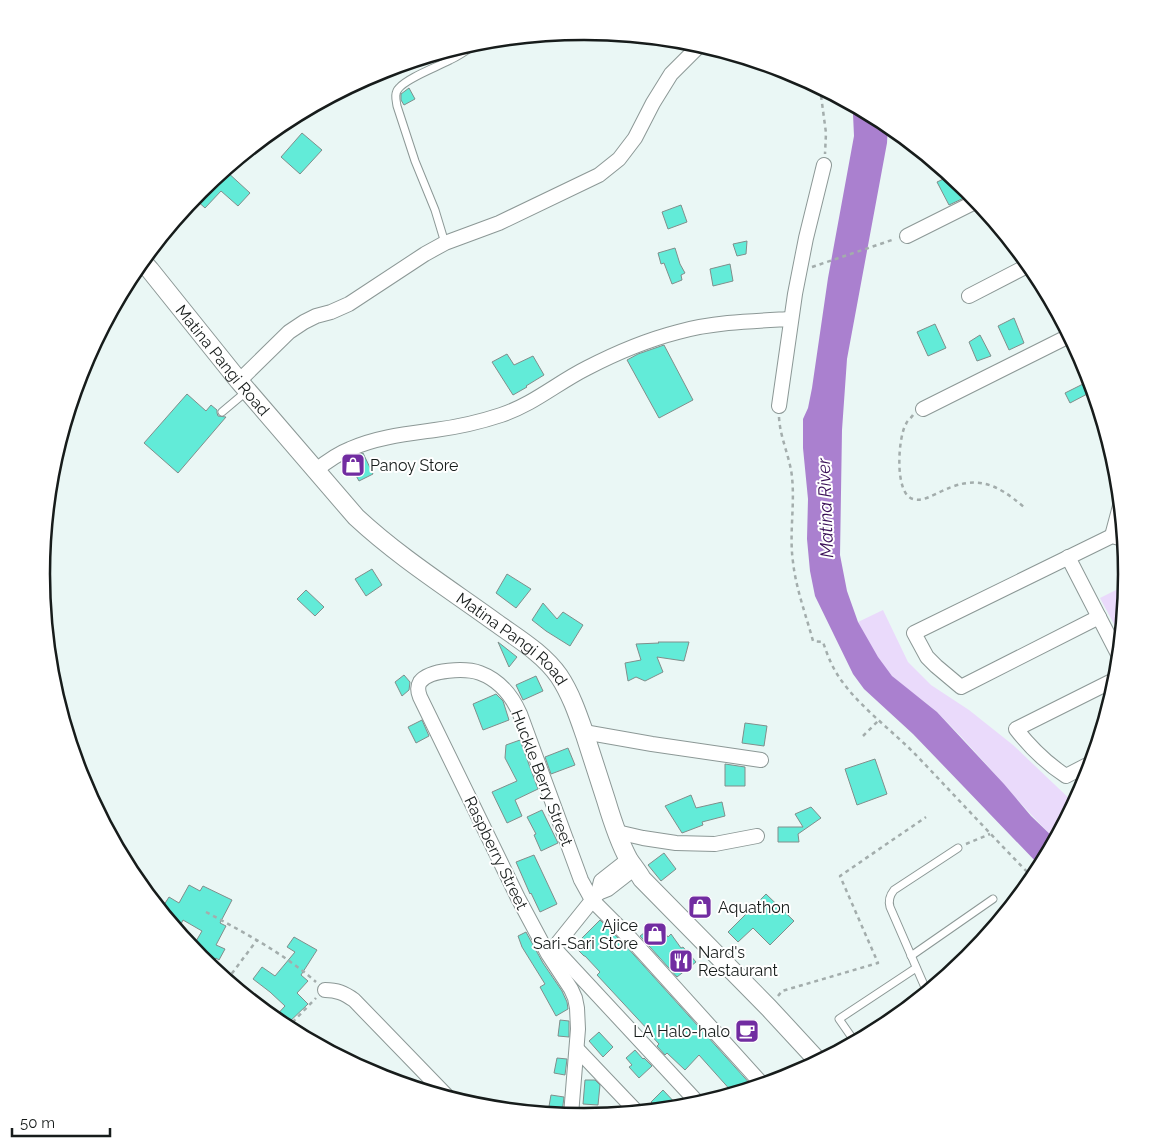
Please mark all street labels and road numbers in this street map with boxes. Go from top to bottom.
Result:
street label: Matina Pangi Road [172,301,274,419]
street label: Matina Pangi Road [453,588,572,688]
street label: Huckle Berry Street [507,707,577,849]
street label: Raspberry Street [460,793,532,913]

